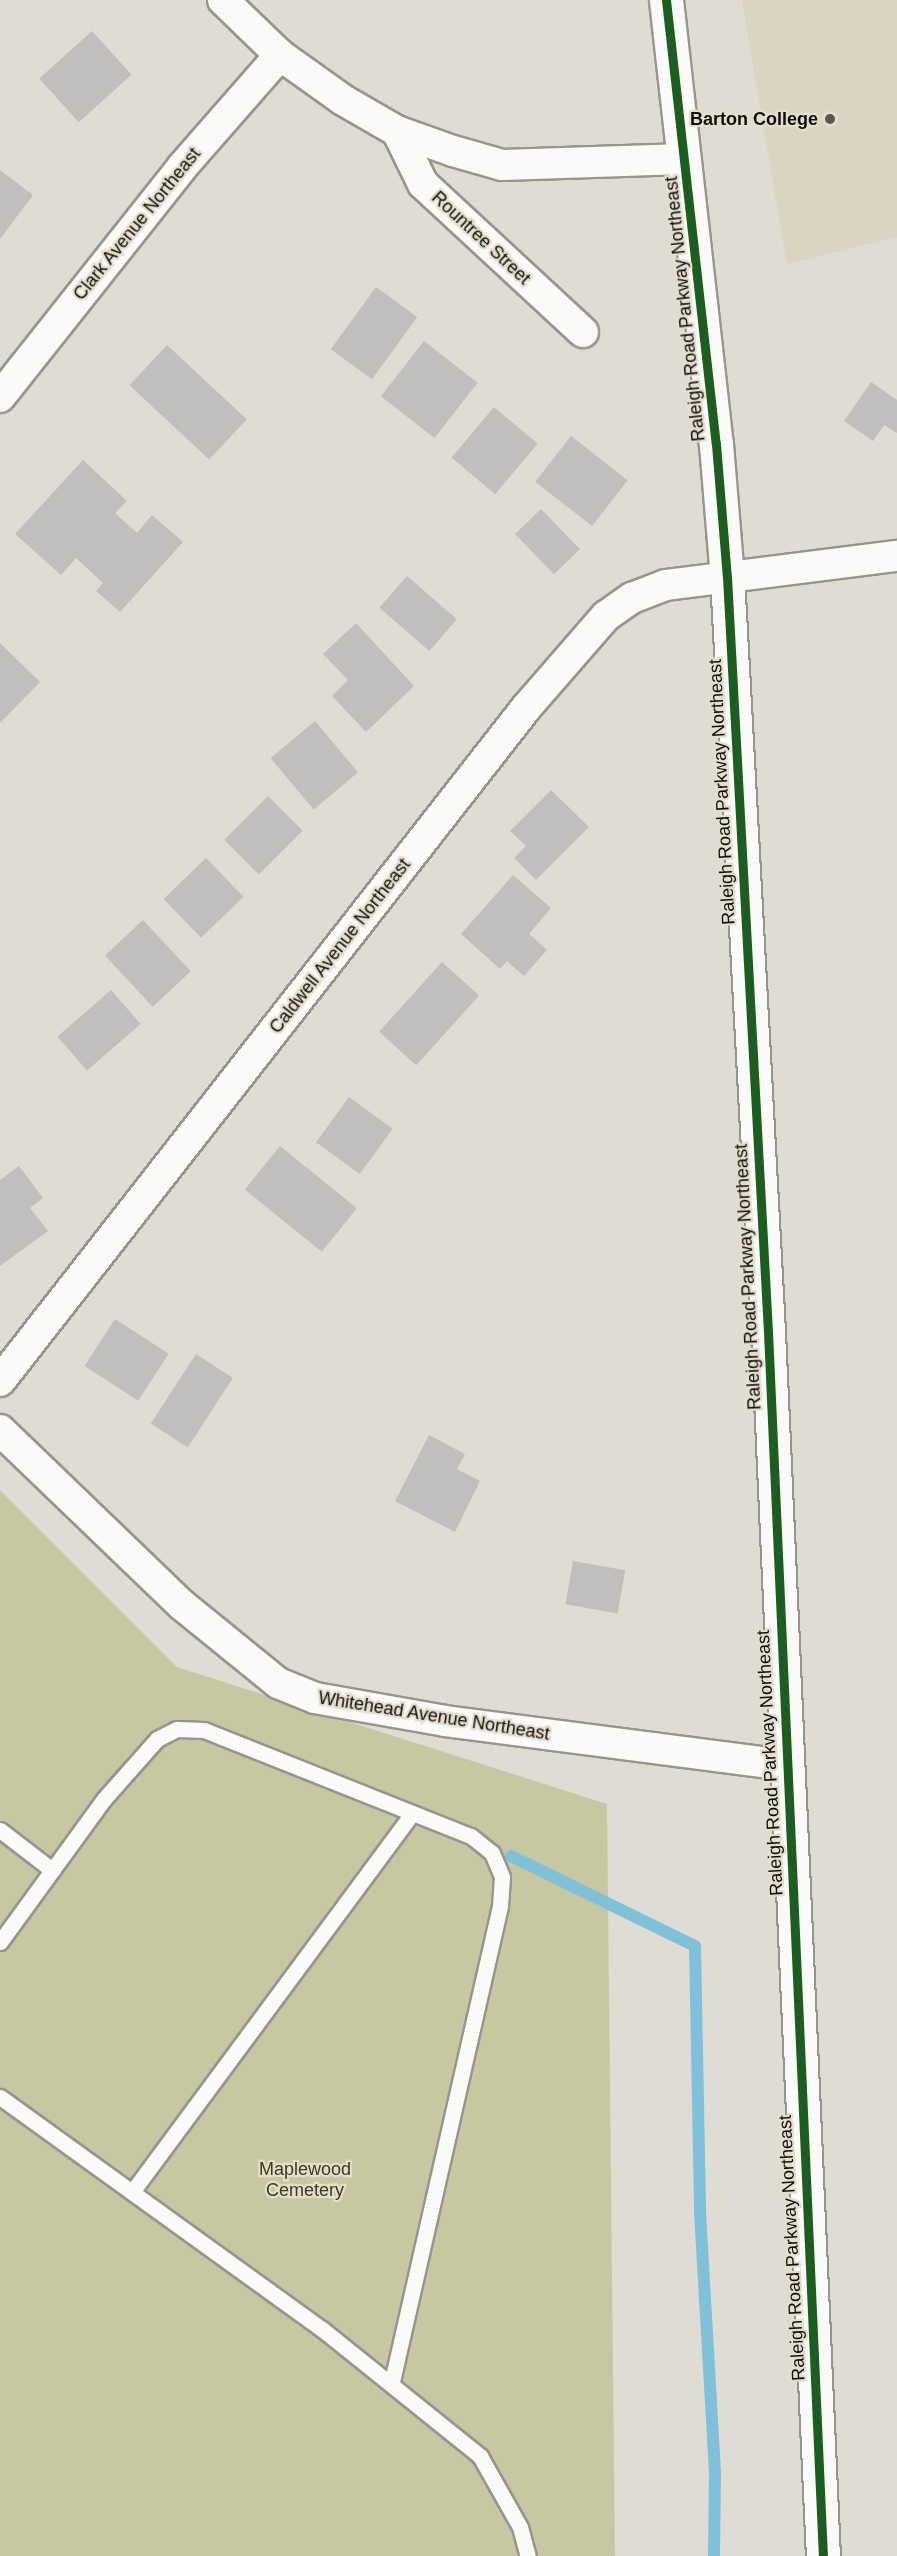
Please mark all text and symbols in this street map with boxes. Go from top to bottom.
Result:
place label: Barton College [690,108,818,130]
marker: Barton College [823,112,837,126]
street label: Clark Avenue Northeast [69,143,205,305]
street label: Raleigh Road Parkway Northeast [660,176,710,442]
street label: Rountree Street [427,187,535,289]
street label: Raleigh Road Parkway Northeast [704,659,740,925]
street label: Caldwell Avenue Northeast [265,854,415,1038]
street label: Raleigh Road Parkway Northeast [730,1144,766,1410]
street label: Raleigh Road Parkway Northeast [752,1630,788,1896]
street label: Whitehead Avenue Northeast [316,1687,552,1745]
street label: Raleigh Road Parkway Northeast [774,2115,810,2381]
park label: Maplewood Cemetery [259,2159,351,2202]

